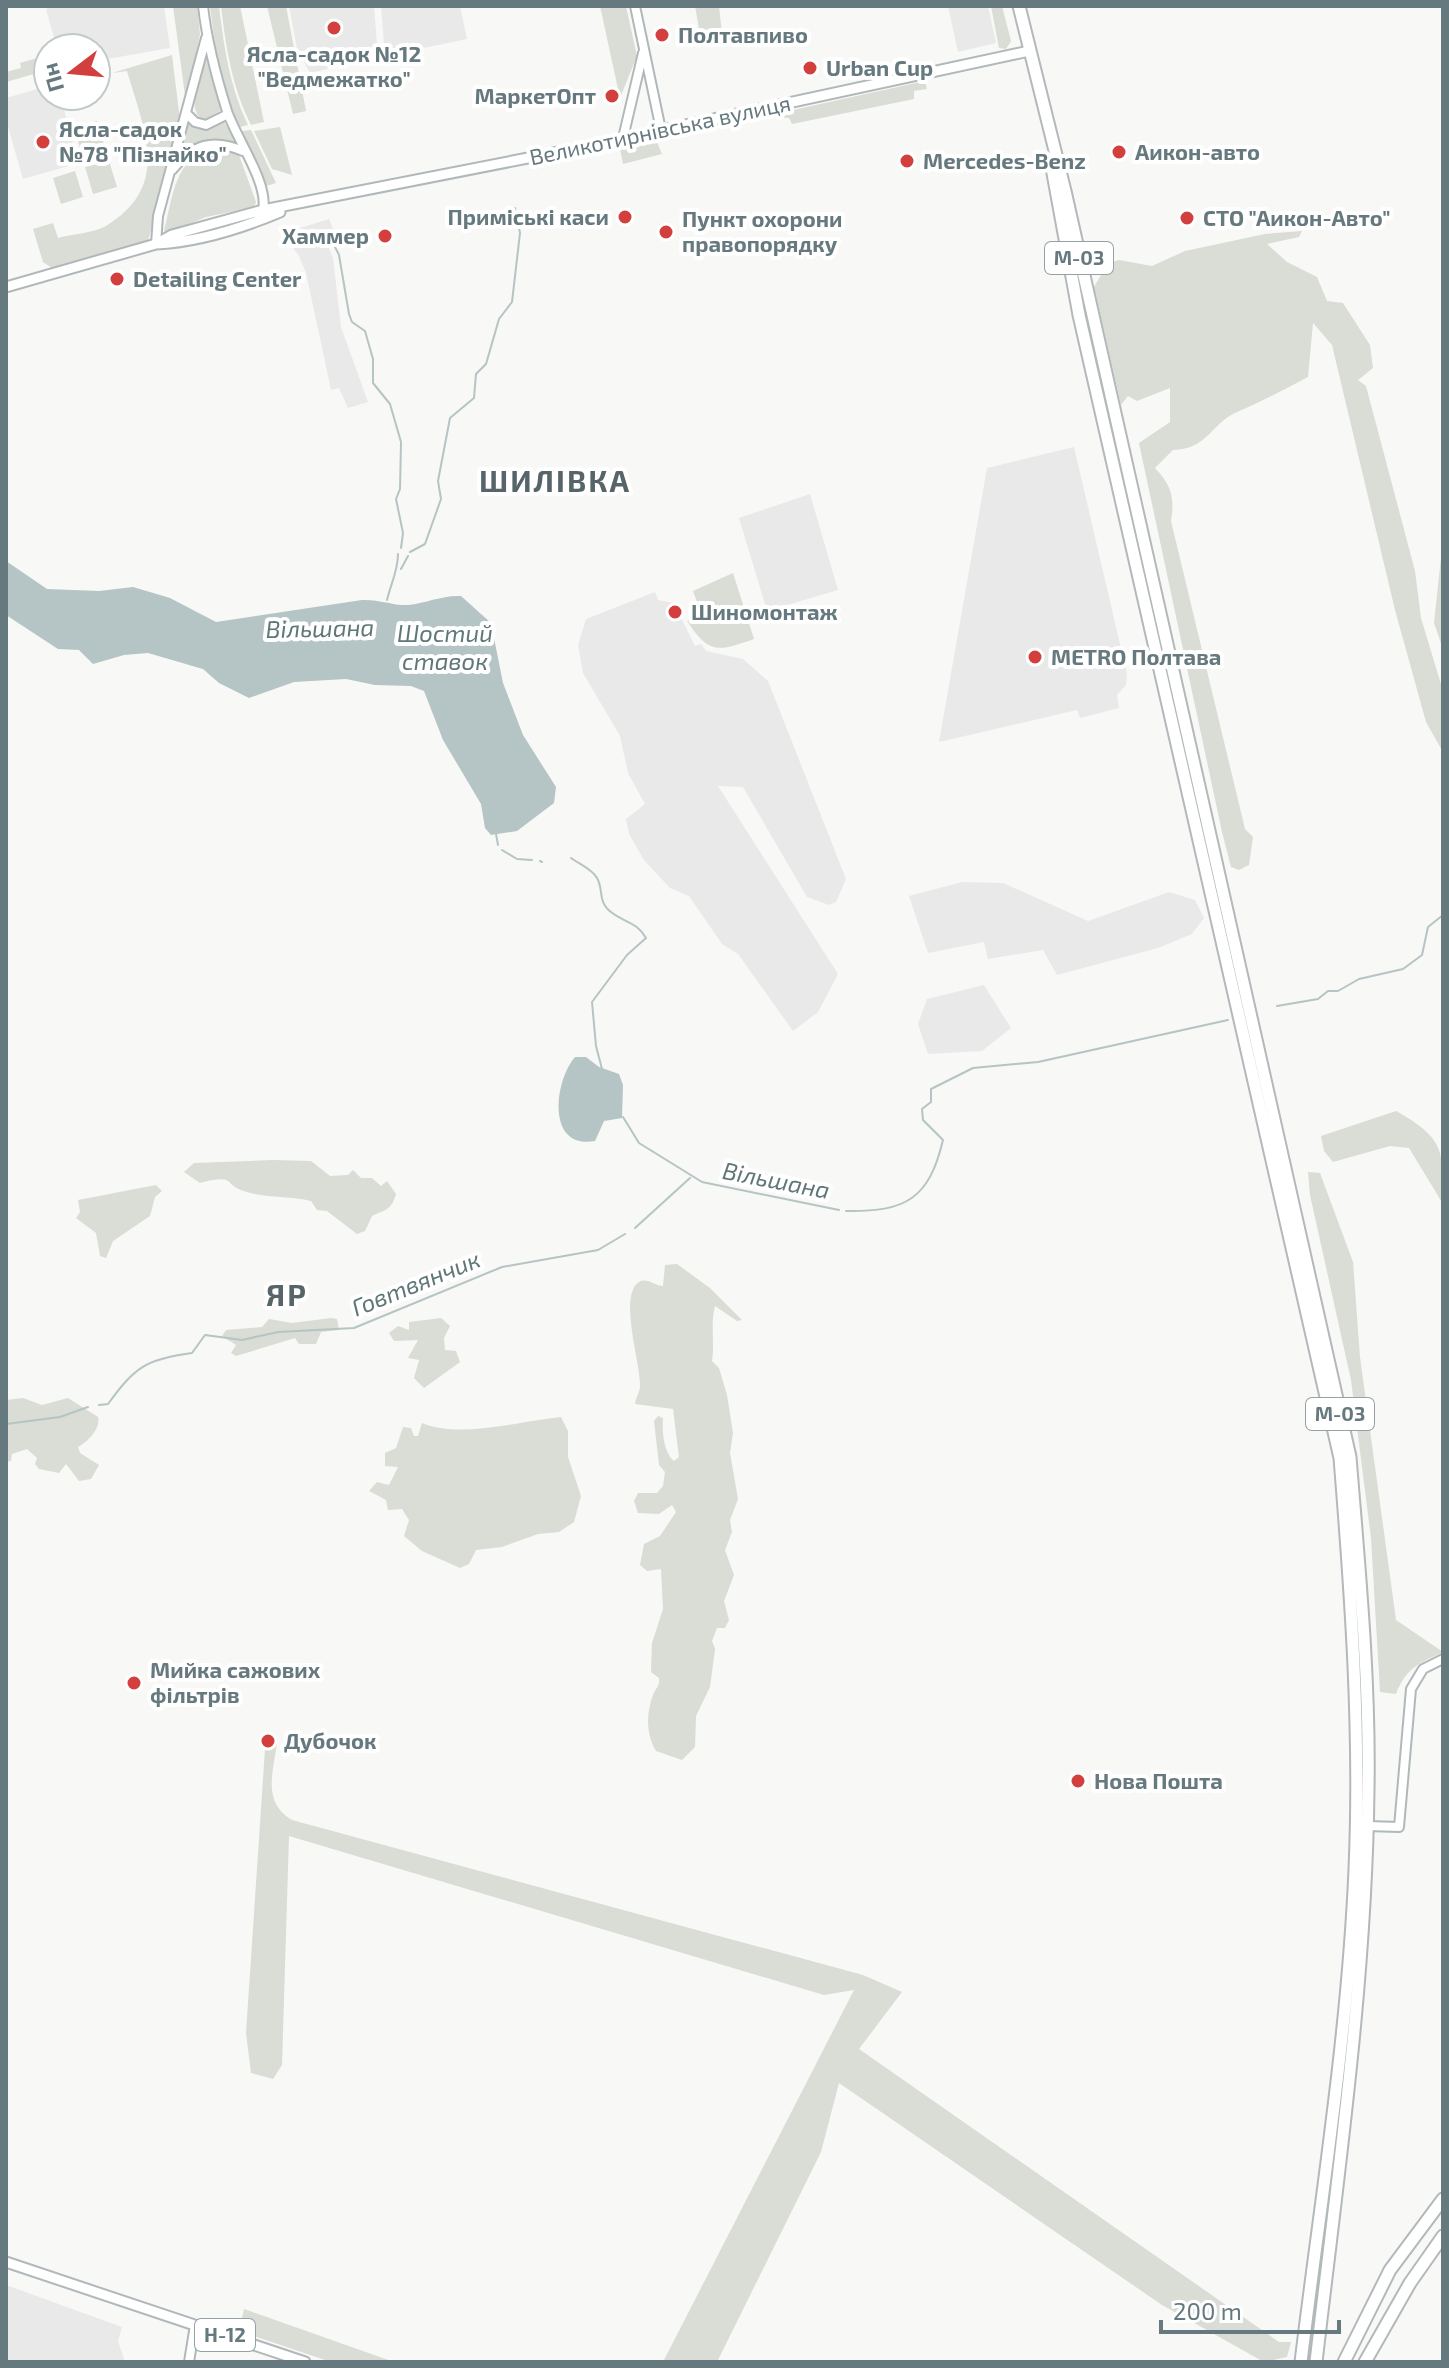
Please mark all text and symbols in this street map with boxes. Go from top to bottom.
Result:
marker: Ясла-садок №12 "Ведмежатко" [325,19,343,37]
place label: Полтавпиво [678,21,808,47]
marker: Полтавпиво [653,26,671,44]
north arrow [32,32,112,112]
place label: Ясла-садок №12 "Ведмежатко" [247,40,421,91]
place label: Urban Cup [826,54,933,80]
marker: Urban Cup [801,59,819,77]
text: Пн [35,60,68,95]
place label: МаркетОпт [474,82,596,108]
marker: МаркетОпт [603,87,621,105]
street label: Великотирнівська вулиця [527,89,793,170]
place label: Ясла-садок №78 "Пізнайко" [59,115,227,166]
marker: Ясла-садок №78 "Пізнайко" [34,133,52,151]
place label: Аикон-авто [1135,138,1260,164]
marker: Аикон-авто [1110,143,1128,161]
place label: Mercedes-Benz [923,147,1086,173]
marker: Mercedes-Benz [898,152,916,170]
place label: Приміські каси [447,203,609,229]
place label: СТО "Аикон-Авто" [1203,204,1390,230]
place label: Пункт охорони правопорядку [682,205,842,256]
marker: Приміські каси [616,208,634,226]
marker: СТО "Аикон-Авто" [1178,209,1196,227]
place label: Хаммер [282,222,369,248]
marker: Пункт охорони правопорядку [657,223,675,241]
marker: Хаммер [376,227,394,245]
road number: М-03 [1045,242,1113,274]
place label: Detailing Center [133,265,302,291]
marker: Detailing Center [108,270,126,288]
district label: ШИЛІВКА [479,462,631,498]
place label: Шиномонтаж [691,598,838,624]
marker: Шиномонтаж [666,603,684,621]
water label: Вільшана [265,612,375,643]
water label: Шостий ставок [397,618,493,675]
place label: METRO Полтава [1051,643,1221,669]
marker: METRO Полтава [1026,648,1044,666]
water label: Вільшана [720,1155,832,1204]
water label: Говтвянчик [347,1244,484,1322]
district label: ЯР [266,1276,308,1312]
road number: М-03 [1306,1398,1374,1430]
place label: Мийка сажових фільтрів [150,1656,321,1707]
marker: Мийка сажових фільтрів [125,1674,143,1692]
place label: Дубочок [284,1727,376,1753]
marker: Дубочок [259,1732,277,1750]
place label: Нова Пошта [1094,1767,1223,1793]
marker: Нова Пошта [1069,1772,1087,1790]
scale bar [1161,2284,1339,2334]
text: 200 m [1173,2296,1242,2325]
road number: Н-12 [195,2319,255,2351]

